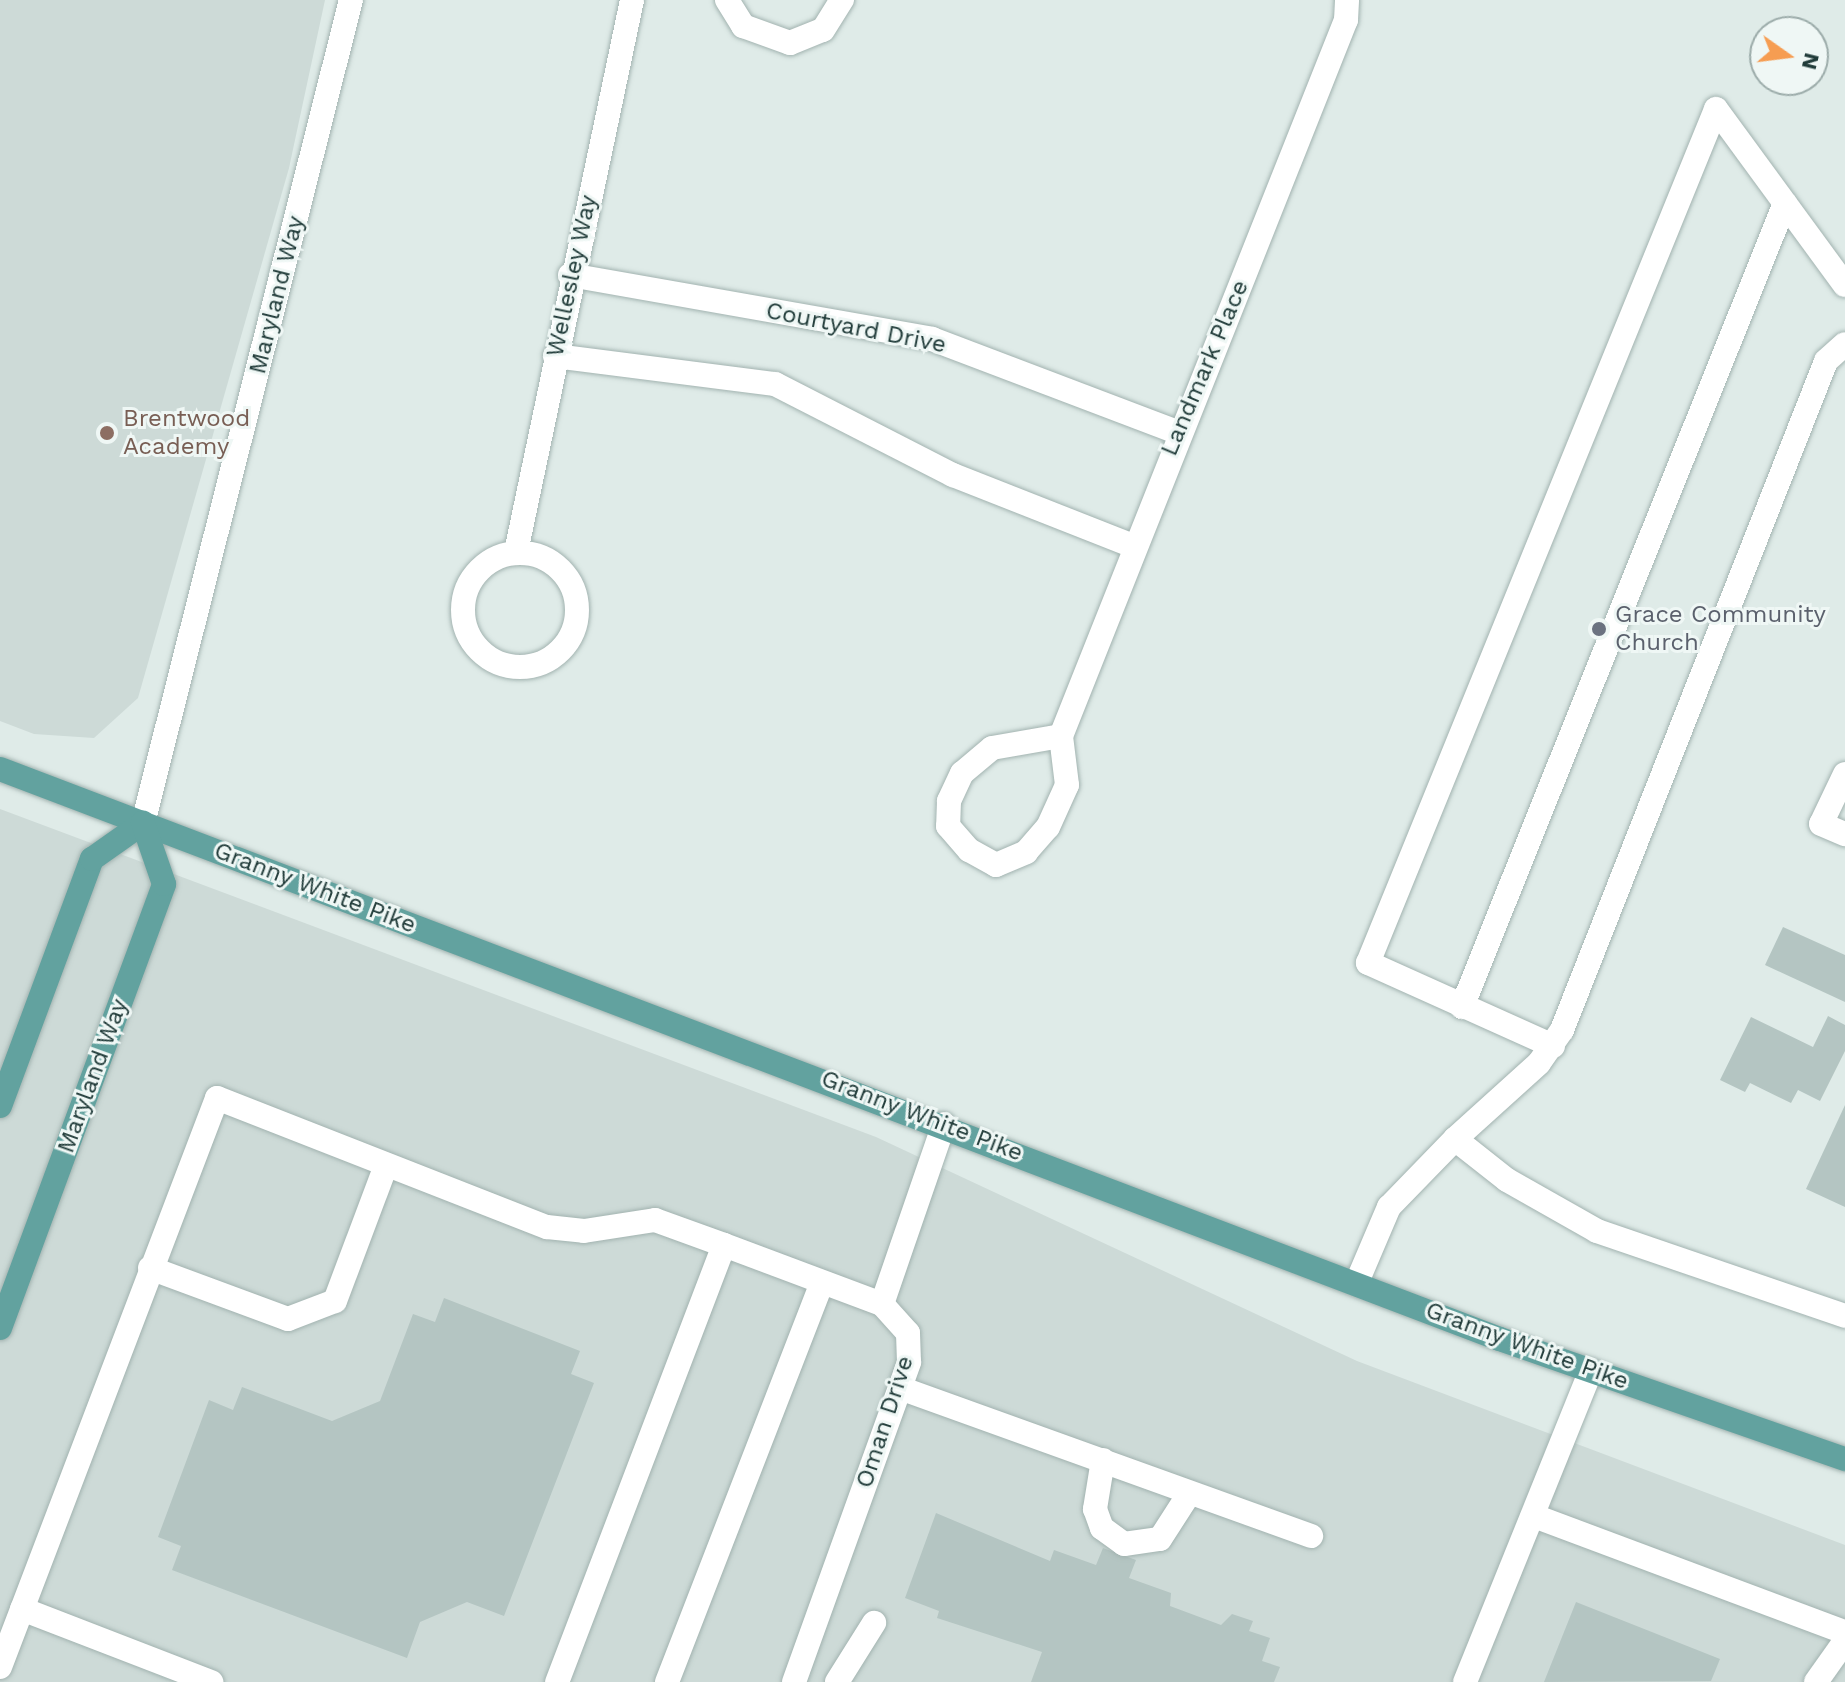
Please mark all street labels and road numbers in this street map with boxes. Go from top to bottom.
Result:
street label: Wellesley Way [541,192,603,360]
street label: Maryland Way [243,213,311,377]
street label: Landmark Place [1155,276,1255,460]
street label: Courtyard Drive [764,296,948,360]
street label: Granny White Pike [210,836,420,940]
street label: Maryland Way [52,995,134,1157]
street label: Granny White Pike [817,1064,1027,1168]
street label: Granny White Pike [1421,1296,1633,1396]
street label: Oman Drive [850,1352,920,1492]

